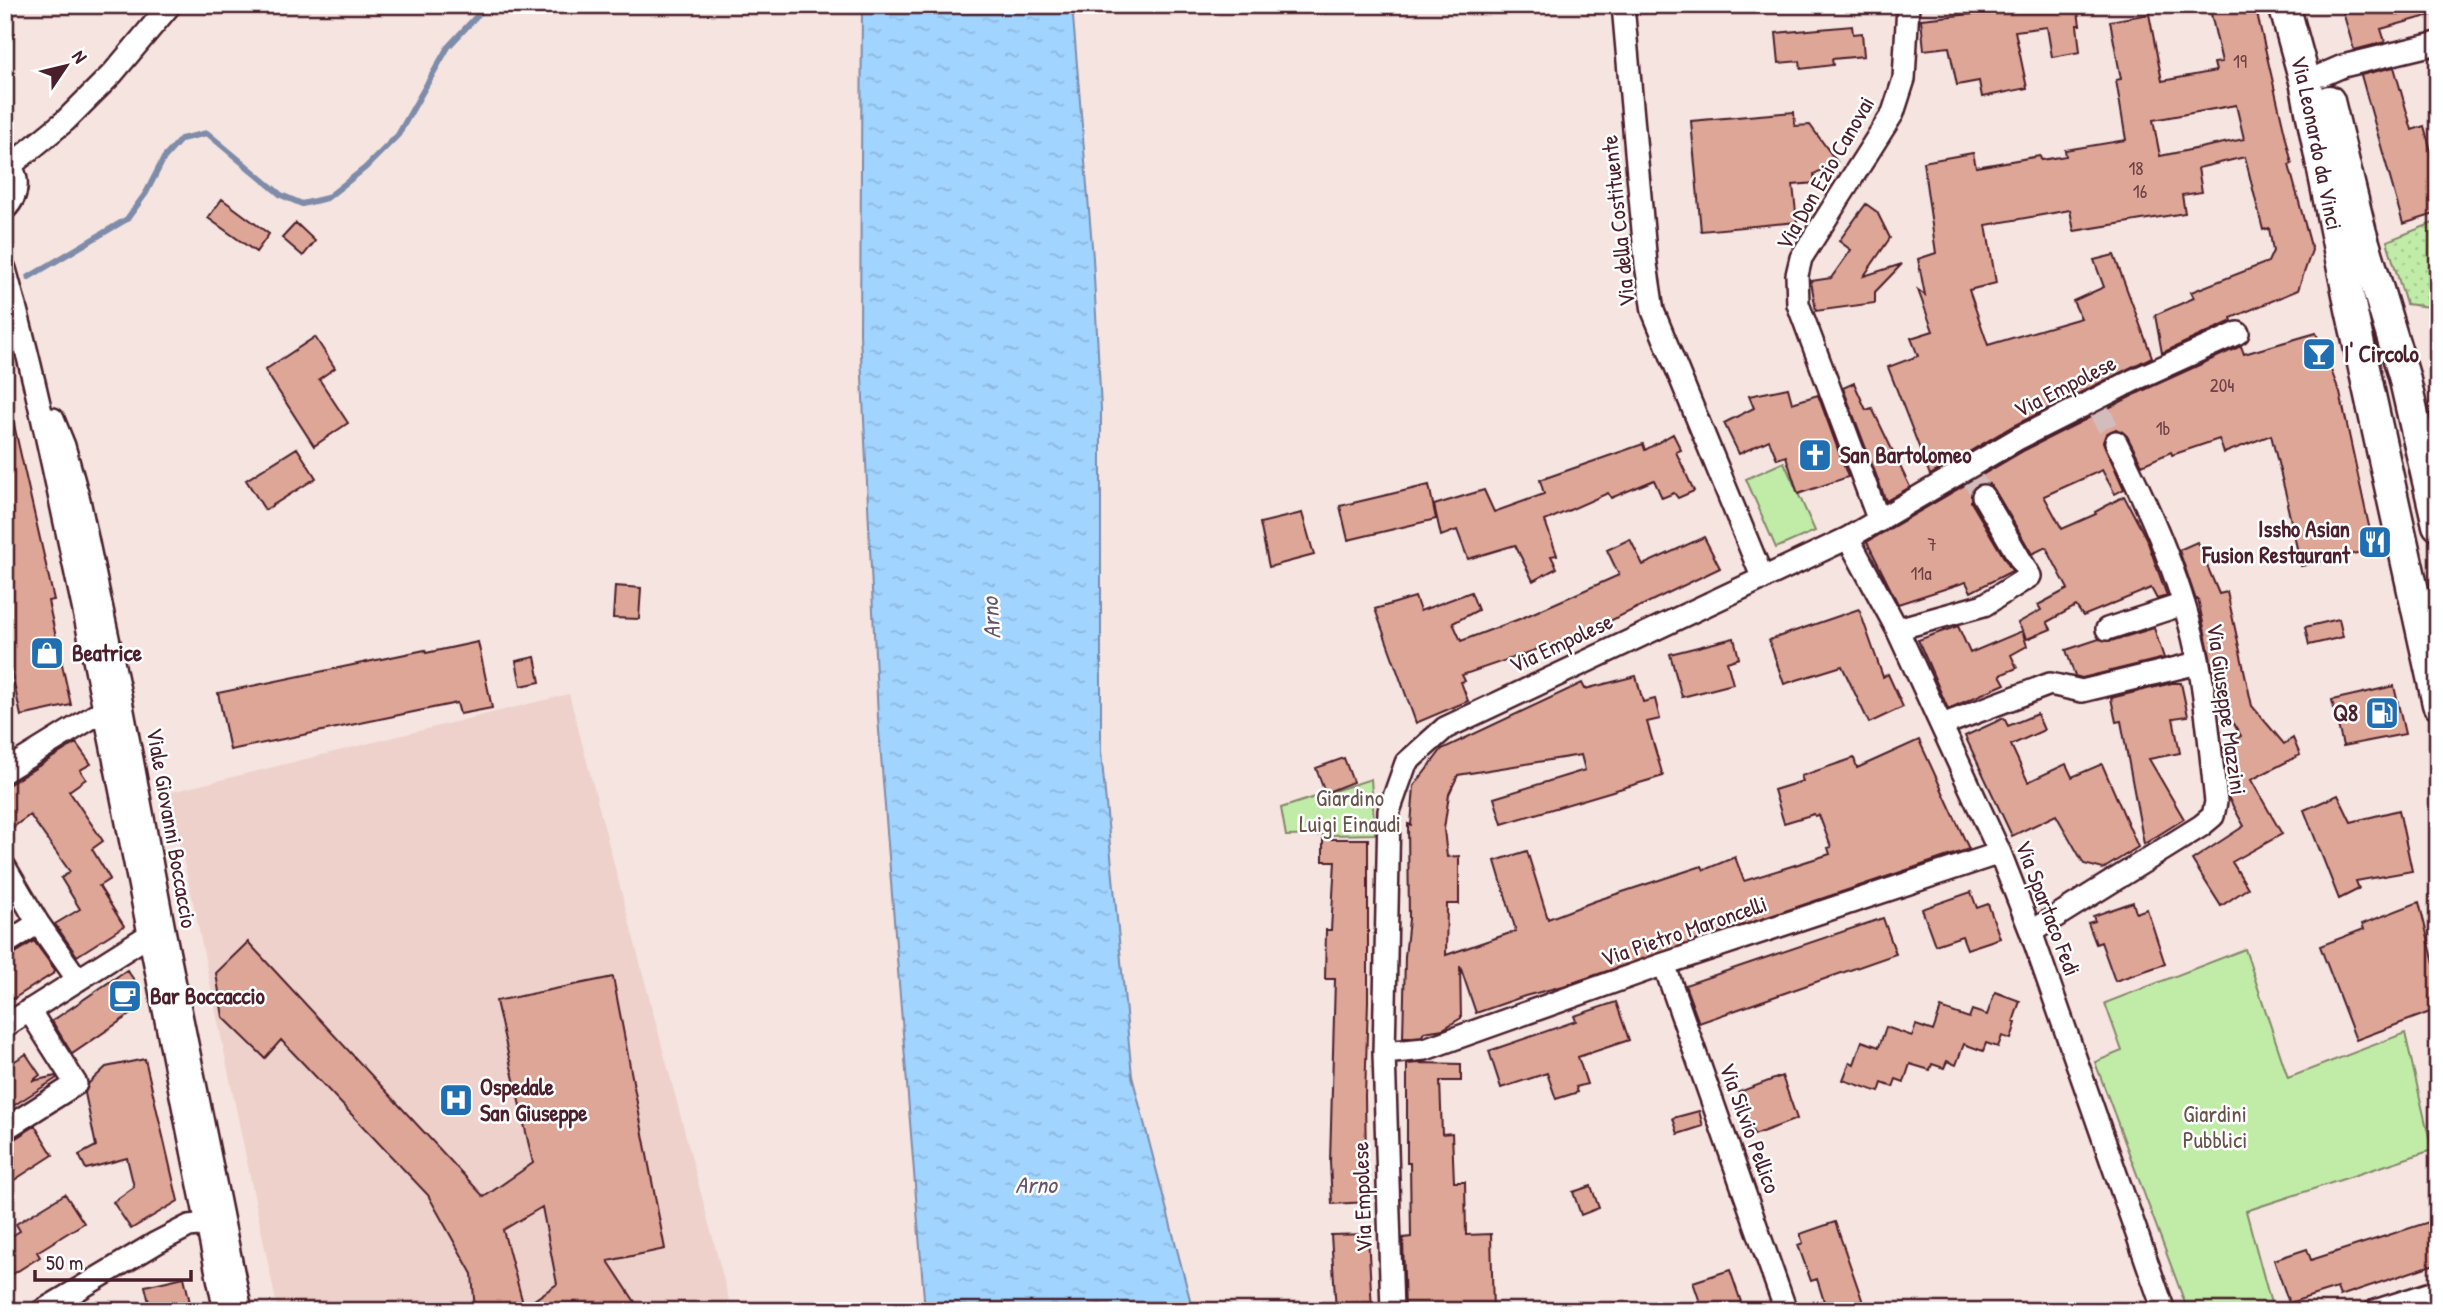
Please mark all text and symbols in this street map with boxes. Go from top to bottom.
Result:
north arrow [32,32,102,102]
text: N [66,45,93,68]
house number: 19 [2233,48,2247,74]
street label: Via Leonardo da Vinci [2284,52,2351,233]
street label: Via Don Ezio Canovai [1768,90,1881,255]
street label: Via della Costituente [1593,134,1642,308]
house number: 18 [2128,155,2144,181]
house number: 16 [2133,178,2147,204]
bar icon: I' Circolo [2300,335,2338,373]
place label: I' Circolo [2344,338,2419,369]
street label: Via Empolese [2008,347,2121,424]
house number: 204 [2210,372,2234,398]
house number: 1b [2156,415,2171,441]
church icon: San Bartolomeo [1796,436,1834,474]
place label: San Bartolomeo [1840,439,1972,470]
place label: Issho Asian Fusion Restaurant [2201,513,2351,570]
restaurant icon: Issho Asian Fusion Restaurant [2356,523,2394,561]
house number: 7 [1927,531,1937,557]
house number: 11a [1910,560,1932,586]
water label: Arno [972,594,1007,640]
street label: Via Empolese [1504,605,1617,680]
street label: Via Giuseppe Mazzini [2200,621,2255,797]
shop icon: Beatrice [28,634,66,672]
place label: Beatrice [72,637,143,668]
fuel station icon: Q8 [2363,694,2401,732]
place label: Q8 [2333,697,2358,728]
street label: Viale Giovanni Boccaccio [140,725,205,930]
park label: Giardino Luigi Einaudi [1299,782,1401,839]
street label: Via Spartaco Fedi [2008,836,2089,980]
street label: Via Pietro Maroncelli [1597,888,1771,973]
cafe icon: Bar Boccaccio [106,977,144,1015]
place label: Bar Boccaccio [150,980,266,1011]
street label: Via Silvio Pellico [1713,1058,1788,1197]
place label: Ospedale San Giuseppe [480,1071,588,1129]
hospital icon: Ospedale San Giuseppe [437,1081,475,1119]
park label: Giardini Pubblici [2183,1098,2247,1155]
street label: Via Empolese [1344,1141,1379,1253]
water label: Arno [1015,1168,1059,1200]
scale bar [35,1239,191,1283]
text: 50 m [46,1248,83,1277]

